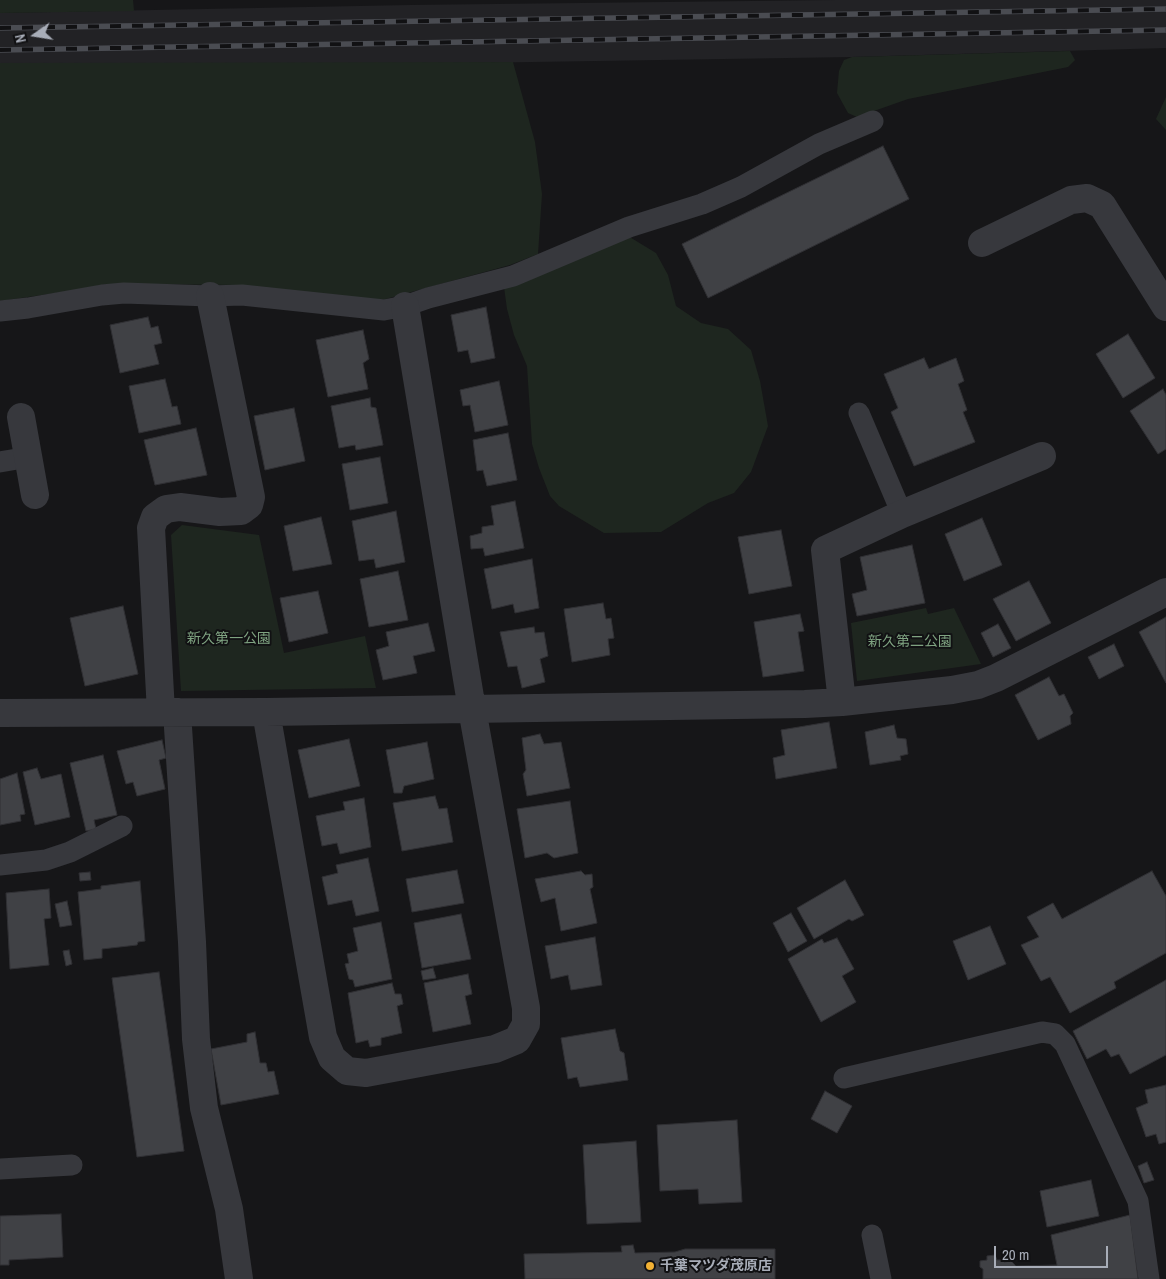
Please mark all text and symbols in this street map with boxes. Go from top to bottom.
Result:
north arrow [10,10,60,60]
text: N [11,32,30,44]
park label: 新久第一公園 [187,631,271,647]
park label: 新久第二公園 [868,634,952,650]
scale bar [996,1236,1110,1268]
text: 20 m [1002,1244,1029,1265]
place label: 千葉マツダ茂原店 [660,1258,772,1274]
marker: 千葉マツダ茂原店 [644,1260,656,1272]

